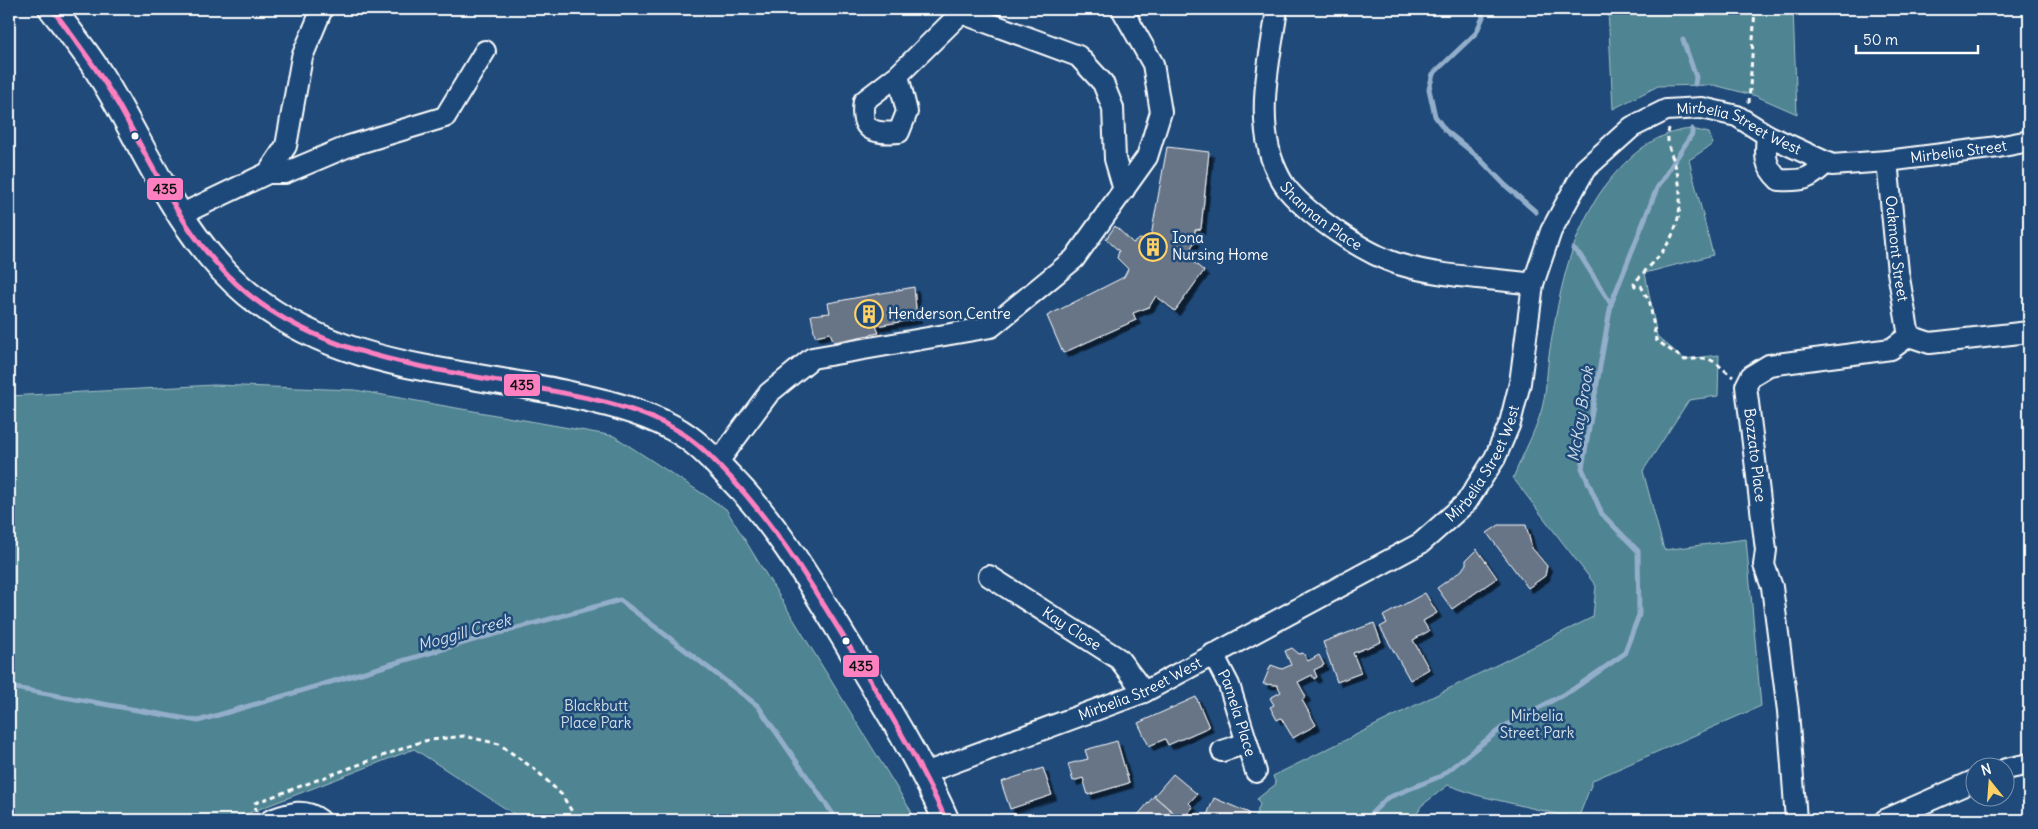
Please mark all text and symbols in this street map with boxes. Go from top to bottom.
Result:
scale bar [1856,22,1978,54]
text: 50 m [1863,30,1898,49]
street label: Mirbelia Street West [1676,97,1804,159]
unlabelled marker [130,131,140,141]
street label: Mirbelia Street [1909,136,2008,167]
line badge: 435 [146,177,184,201]
street label: Shannan Place [1276,178,1366,254]
text: 435 [153,180,177,198]
street label: Oakmont Street [1881,194,1913,303]
place label: Iona Nursing Home [1172,228,1268,264]
building icon: Iona Nursing Home [1138,232,1168,262]
building icon: Henderson Centre [854,299,884,329]
place label: Henderson Centre [888,304,1011,323]
water label: McKay Brook [1563,363,1598,463]
line badge: 435 [503,373,541,397]
text: 435 [510,376,534,394]
street label: Mirbelia Street West [1441,403,1523,526]
street label: Bozzato Place [1740,407,1771,503]
street label: Kay Close [1039,602,1105,654]
water label: Moggill Creek [415,609,515,655]
unlabelled marker [841,636,851,646]
street label: Mirbelia Street West [1076,653,1205,724]
line badge: 435 [842,654,880,678]
text: 435 [849,657,873,675]
street label: Pamela Place [1214,666,1261,759]
park label: Blackbutt Place Park [561,696,632,732]
park label: Mirbelia Street Park [1500,706,1575,742]
north arrow [1966,756,2016,806]
text: N [1979,760,1993,780]

